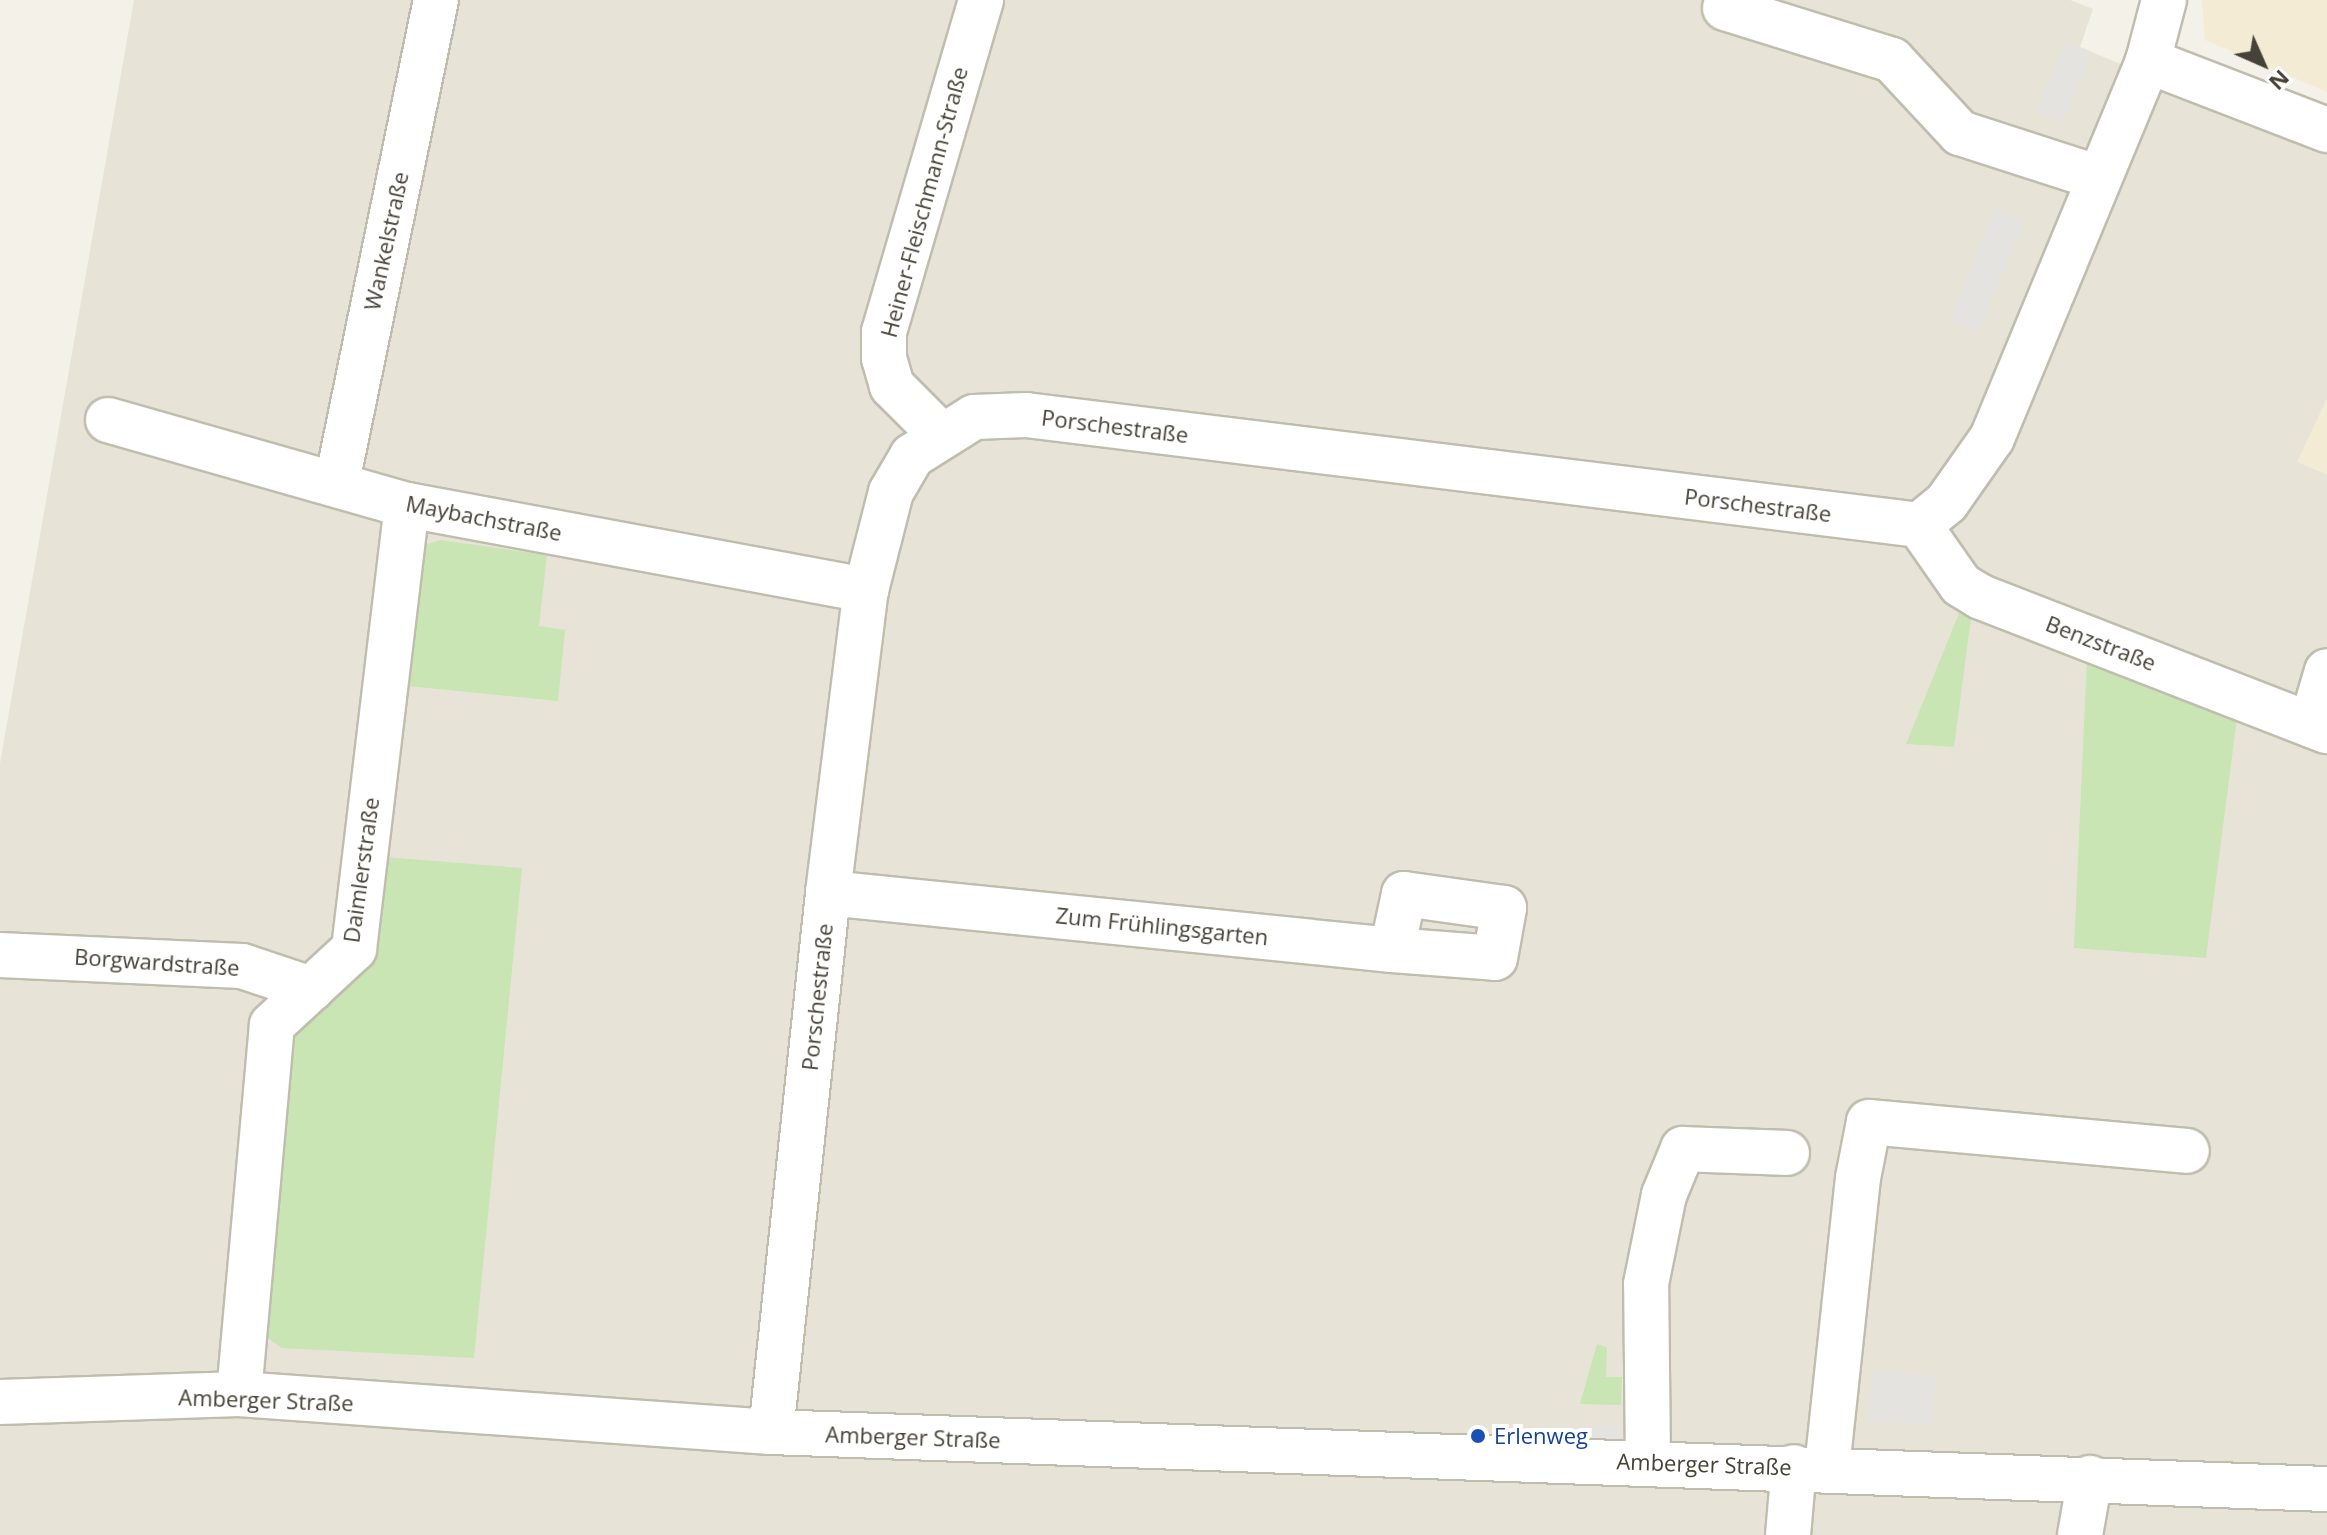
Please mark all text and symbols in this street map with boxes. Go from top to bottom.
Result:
north arrow [2223,24,2303,104]
street label: Heiner-Fleischmann-Straße [875,64,973,340]
text: N [2263,64,2297,98]
street label: Wankelstraße [358,169,414,313]
street label: Porschestraße [1040,404,1190,448]
street label: Porschestraße [1683,483,1833,527]
street label: Maybachstraße [404,490,564,546]
street label: Benzstraße [2042,610,2160,676]
street label: Daimlerstraße [338,796,384,944]
street label: Zum Frühlingsgarten [1055,902,1269,950]
street label: Porschestraße [796,922,838,1072]
street label: Borgwardstraße [73,943,241,981]
street label: Amberger Straße [178,1384,354,1416]
street label: Amberger Straße [825,1421,1001,1453]
place label: Erlenweg [1494,1423,1588,1449]
marker: Erlenweg [1469,1427,1487,1445]
street label: Amberger Straße [1616,1448,1792,1480]

